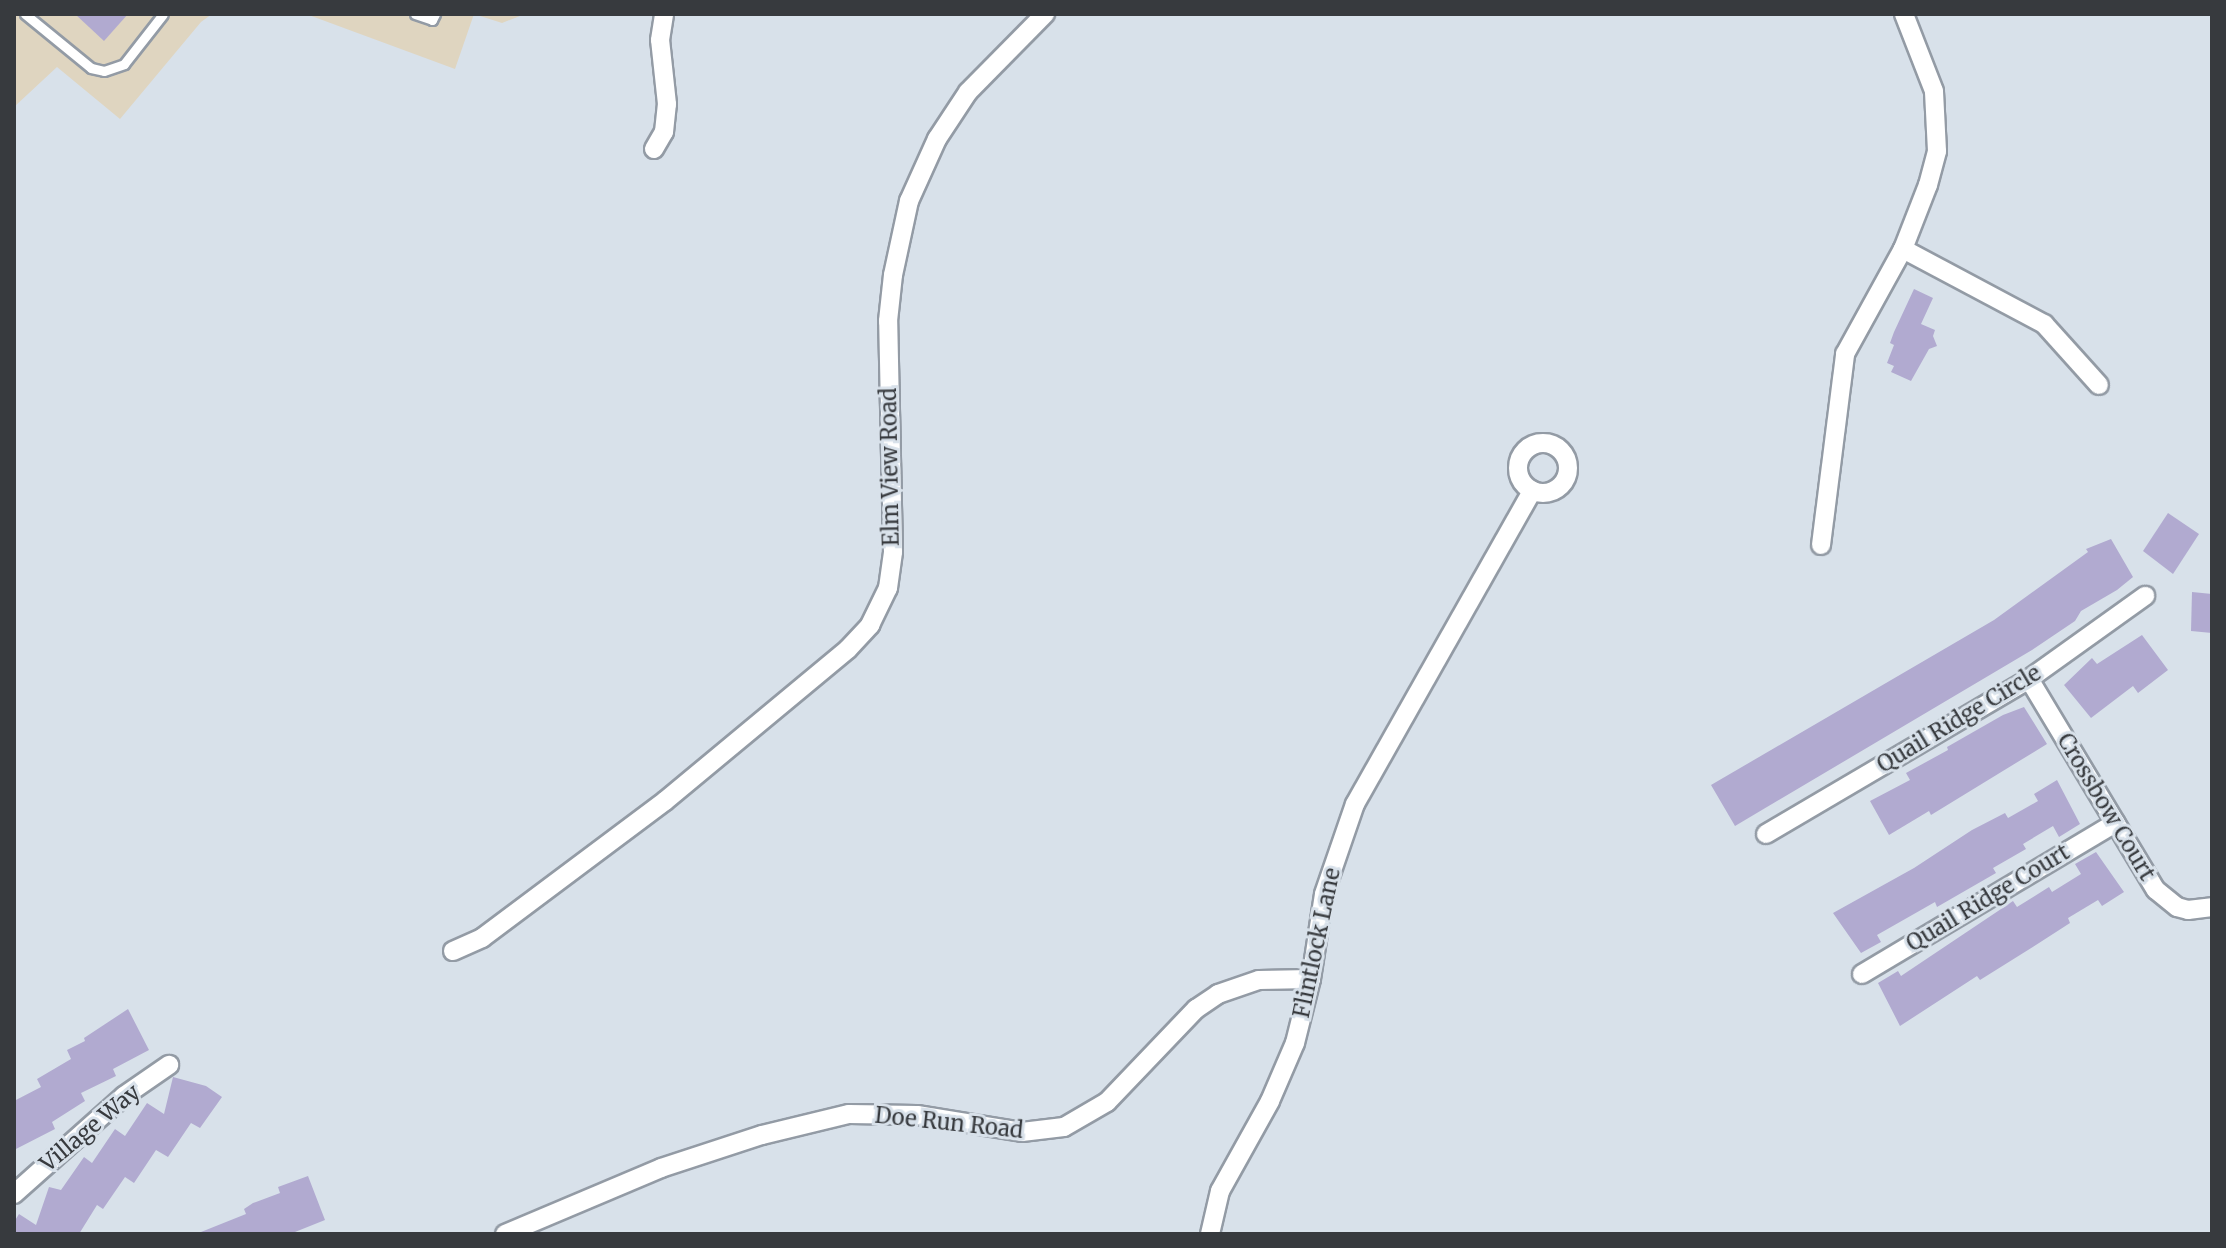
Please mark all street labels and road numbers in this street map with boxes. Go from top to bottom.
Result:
street label: Elm View Road [875,388,905,546]
street label: Quail Ridge Circle [1872,660,2046,778]
street label: Crossbow Court [2052,729,2160,885]
street label: Quail Ridge Court [1902,839,2074,957]
street label: Flintlock Lane [1288,866,1346,1020]
street label: Village Way [35,1079,145,1177]
street label: Doe Run Road [873,1102,1025,1144]

